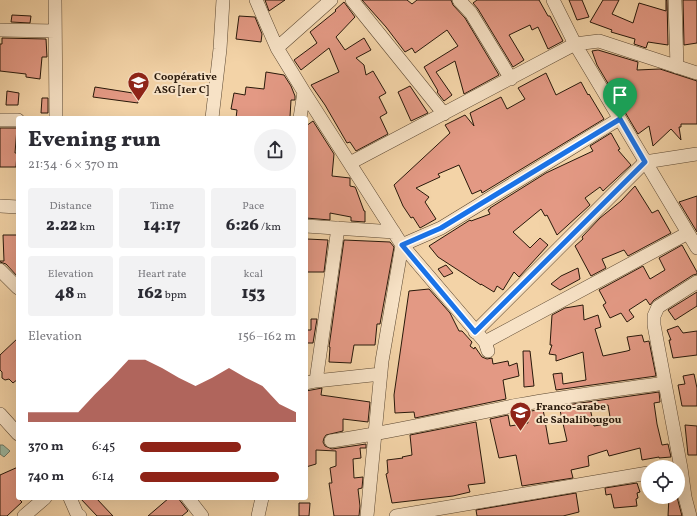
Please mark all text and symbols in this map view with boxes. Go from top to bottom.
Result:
school or university icon: Coopérative ASG [1er C] [126,70,152,103]
place label: Coopérative ASG [1er C] [154,70,217,98]
pin [603,78,637,119]
icon: arrive [609,84,631,106]
text: Evening run [28,125,161,156]
button: share [254,129,296,171]
text: 21:34 · 6 × 370 m [28,156,119,174]
text: Distance [50,199,92,214]
text: Time [150,199,174,214]
text: Pace [242,199,264,214]
text: 2.22 [46,214,77,237]
text: 14:17 [143,214,181,237]
text: 6:26 [226,214,259,237]
text: km [77,220,95,235]
text: /km [259,220,281,235]
text: Elevation [48,267,94,282]
text: Heart rate [138,267,186,282]
text: kcal [244,267,263,282]
text: 48 [55,282,75,305]
text: 162 [137,282,162,305]
text: 153 [241,282,265,305]
text: m [75,288,87,303]
text: bpm [162,288,187,303]
text: Elevation [28,328,82,346]
text: 156–162 m [238,328,296,346]
school or university icon: Franco-arabe de Sabalibougou [507,400,533,433]
place label: Franco-arabe de Sabalibougou [536,400,622,428]
text: 370 m [28,438,64,456]
text: 6:45 [92,438,115,456]
map controls [641,460,685,504]
button: locate [641,460,685,504]
text: 740 m [28,468,64,486]
text: 6:14 [92,468,114,486]

